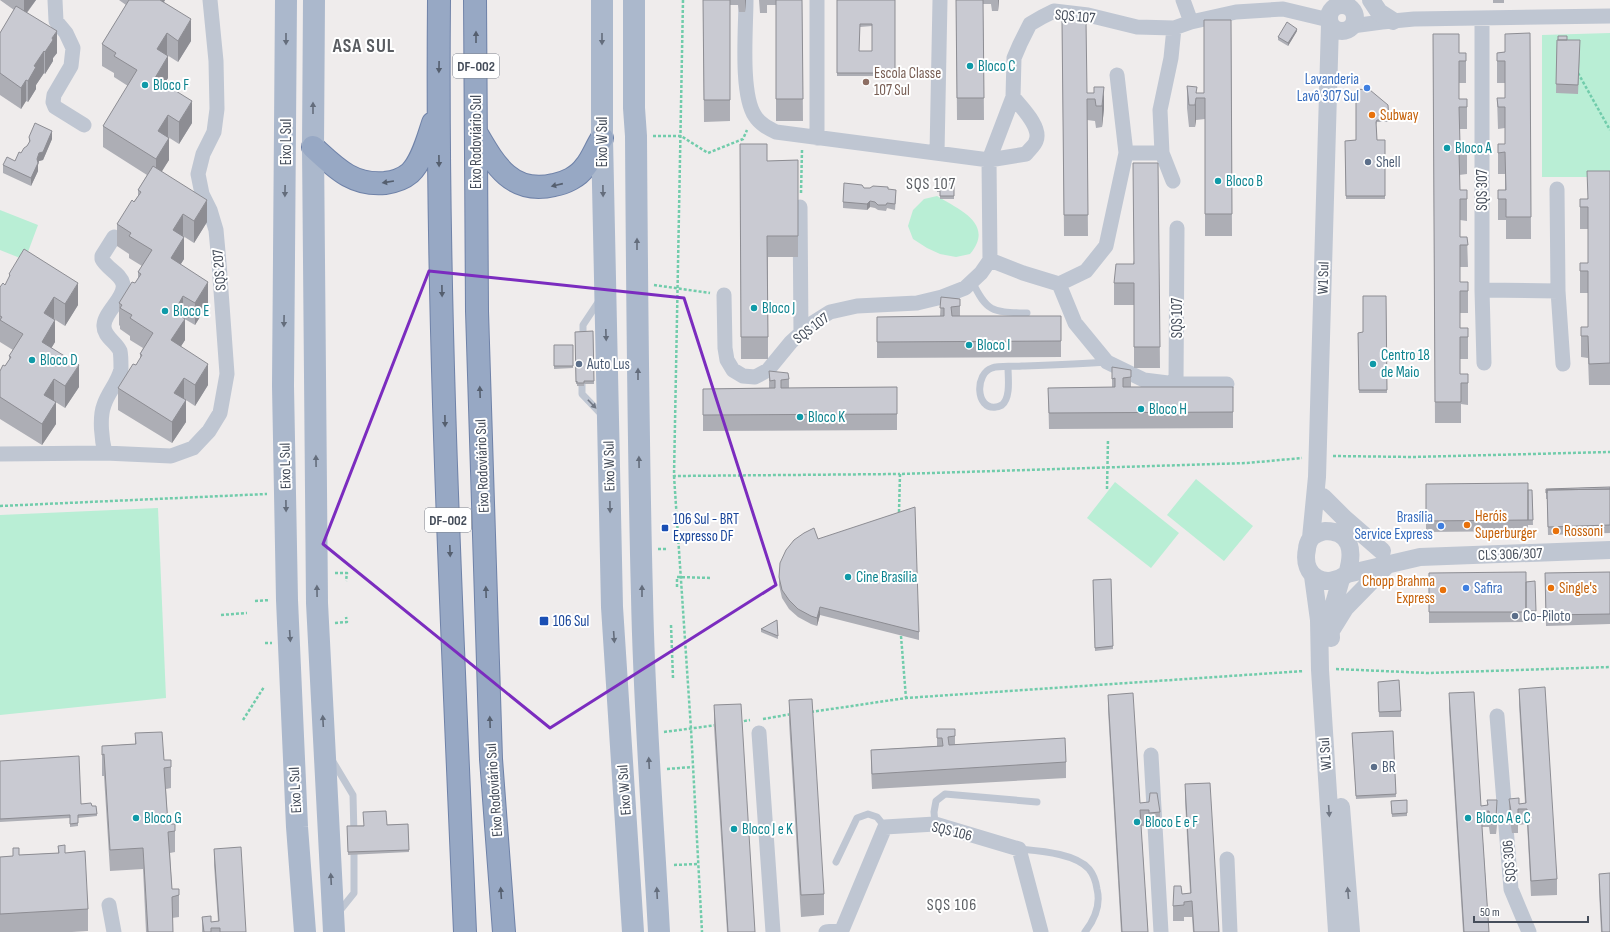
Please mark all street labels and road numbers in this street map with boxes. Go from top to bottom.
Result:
street label: SQS 107 [1054,5,1096,28]
road number: DF-002 [453,54,499,78]
street label: Eixo Rodoviário Sul [467,95,486,189]
street label: Eixo W Sul [593,117,612,167]
street label: Eixo L Sul [277,119,296,165]
street label: SQS 307 [1473,169,1492,211]
street label: SQS 207 [208,249,231,291]
street label: W1 Sul [1313,261,1334,295]
street label: SQS 107 [1168,298,1187,338]
street label: SQS 107 [789,309,833,348]
street label: Eixo Rodoviário Sul [471,419,494,513]
street label: Eixo W Sul [600,441,619,491]
street label: Eixo L Sul [276,443,295,489]
road number: DF-002 [425,508,471,532]
street label: CLS 306/307 [1477,544,1543,565]
street label: W1 Sul [1315,737,1336,771]
street label: Eixo Rodoviário Sul [482,742,507,837]
street label: Eixo W Sul [613,764,636,816]
street label: Eixo L Sul [285,766,306,814]
street label: SQS 106 [930,817,974,846]
street label: SQS 306 [1498,839,1521,883]

